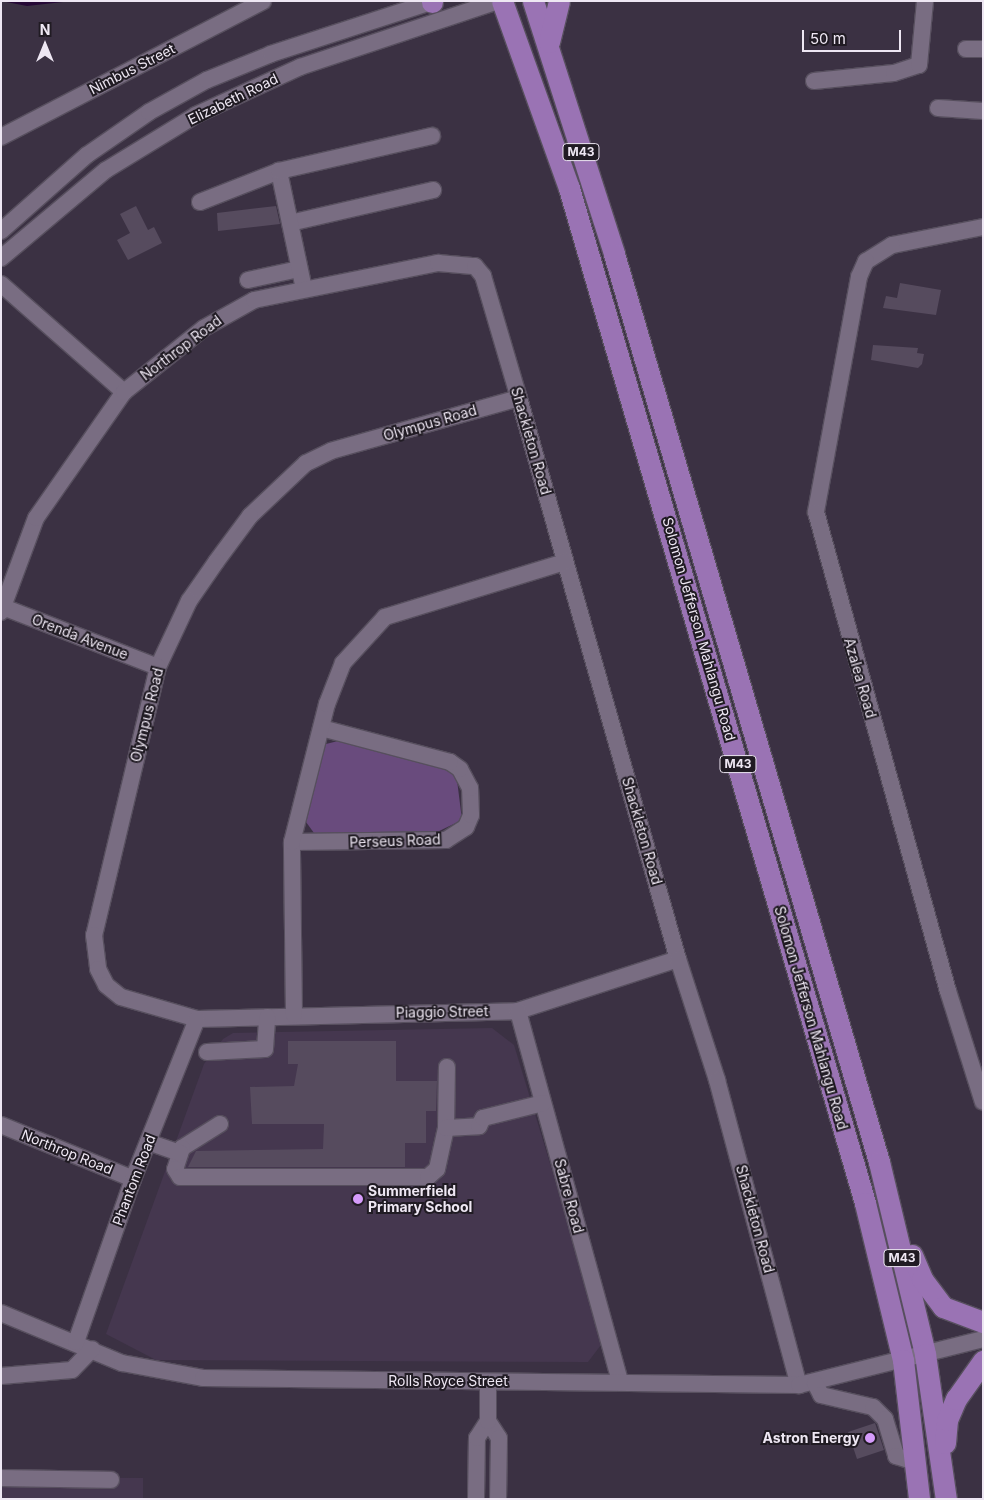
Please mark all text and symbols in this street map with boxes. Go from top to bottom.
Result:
north arrow [20,20,70,70]
scale bar [804,20,903,52]
text: N [40,21,50,38]
text: 50 m [810,29,846,48]
street label: Nimbus Street [86,40,178,98]
street label: Elizabeth Road [185,70,281,128]
road number: M43 [562,142,600,162]
street label: Northrop Road [137,312,225,384]
street label: Shackleton Road [508,385,554,497]
street label: Olympus Road [381,402,479,444]
street label: Solomon Jefferson Mahlangu Road [659,515,739,743]
street label: Orenda Avenue [30,611,130,663]
street label: Azalea Road [841,636,879,720]
street label: Olympus Road [127,666,167,764]
road number: M43 [719,754,757,774]
street label: Shackleton Road [619,775,665,887]
street label: Perseus Road [349,831,441,851]
street label: Solomon Jefferson Mahlangu Road [771,904,851,1132]
street label: Piaggio Street [396,1003,488,1021]
street label: Northrop Road [19,1126,115,1178]
street label: Phantom Road [109,1132,159,1228]
street label: Sabre Road [551,1157,587,1235]
street label: Shackleton Road [732,1163,778,1275]
place label: Summerfield Primary School [368,1183,472,1216]
marker: Summerfield Primary School [352,1193,364,1205]
road number: M43 [883,1248,921,1268]
street label: Rolls Royce Street [388,1373,508,1389]
place label: Astron Energy [763,1430,860,1446]
marker: Astron Energy [864,1432,876,1444]

